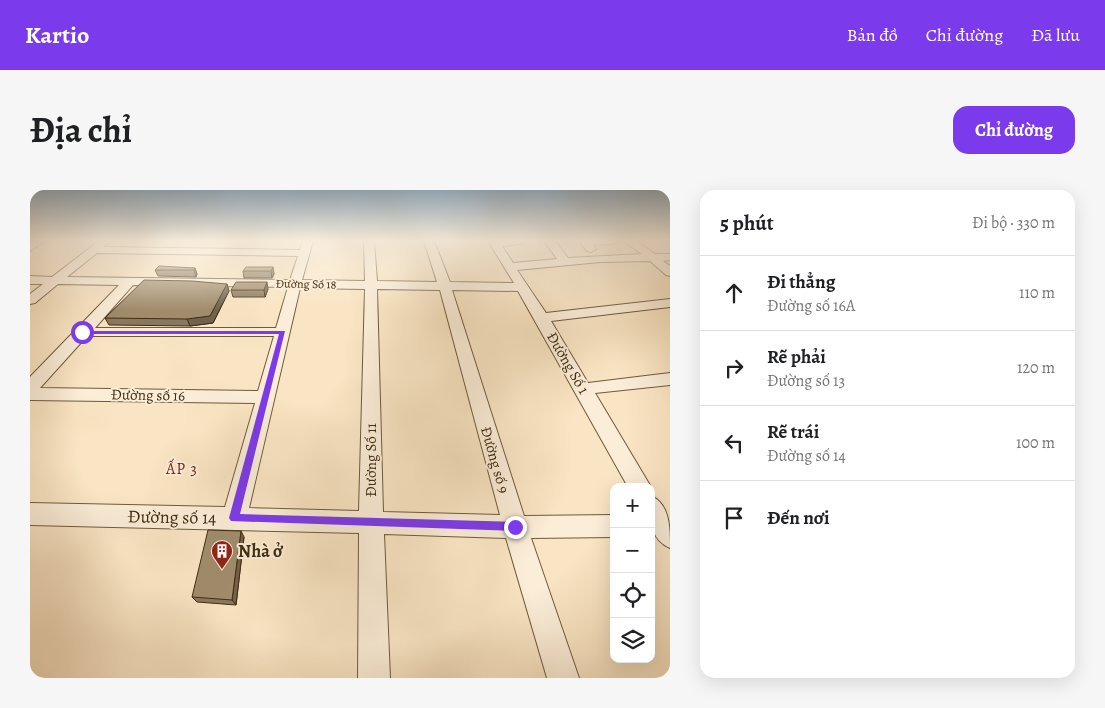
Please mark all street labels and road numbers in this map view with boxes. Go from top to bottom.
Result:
street label: Đường Số 18 [275,275,337,293]
street label: Đường Số 1 [542,328,594,398]
street label: Đường số 16 [111,384,185,406]
street label: Đường Số 11 [361,423,381,497]
street label: Đường số 9 [476,424,514,496]
street label: Đường số 14 [127,504,217,530]

